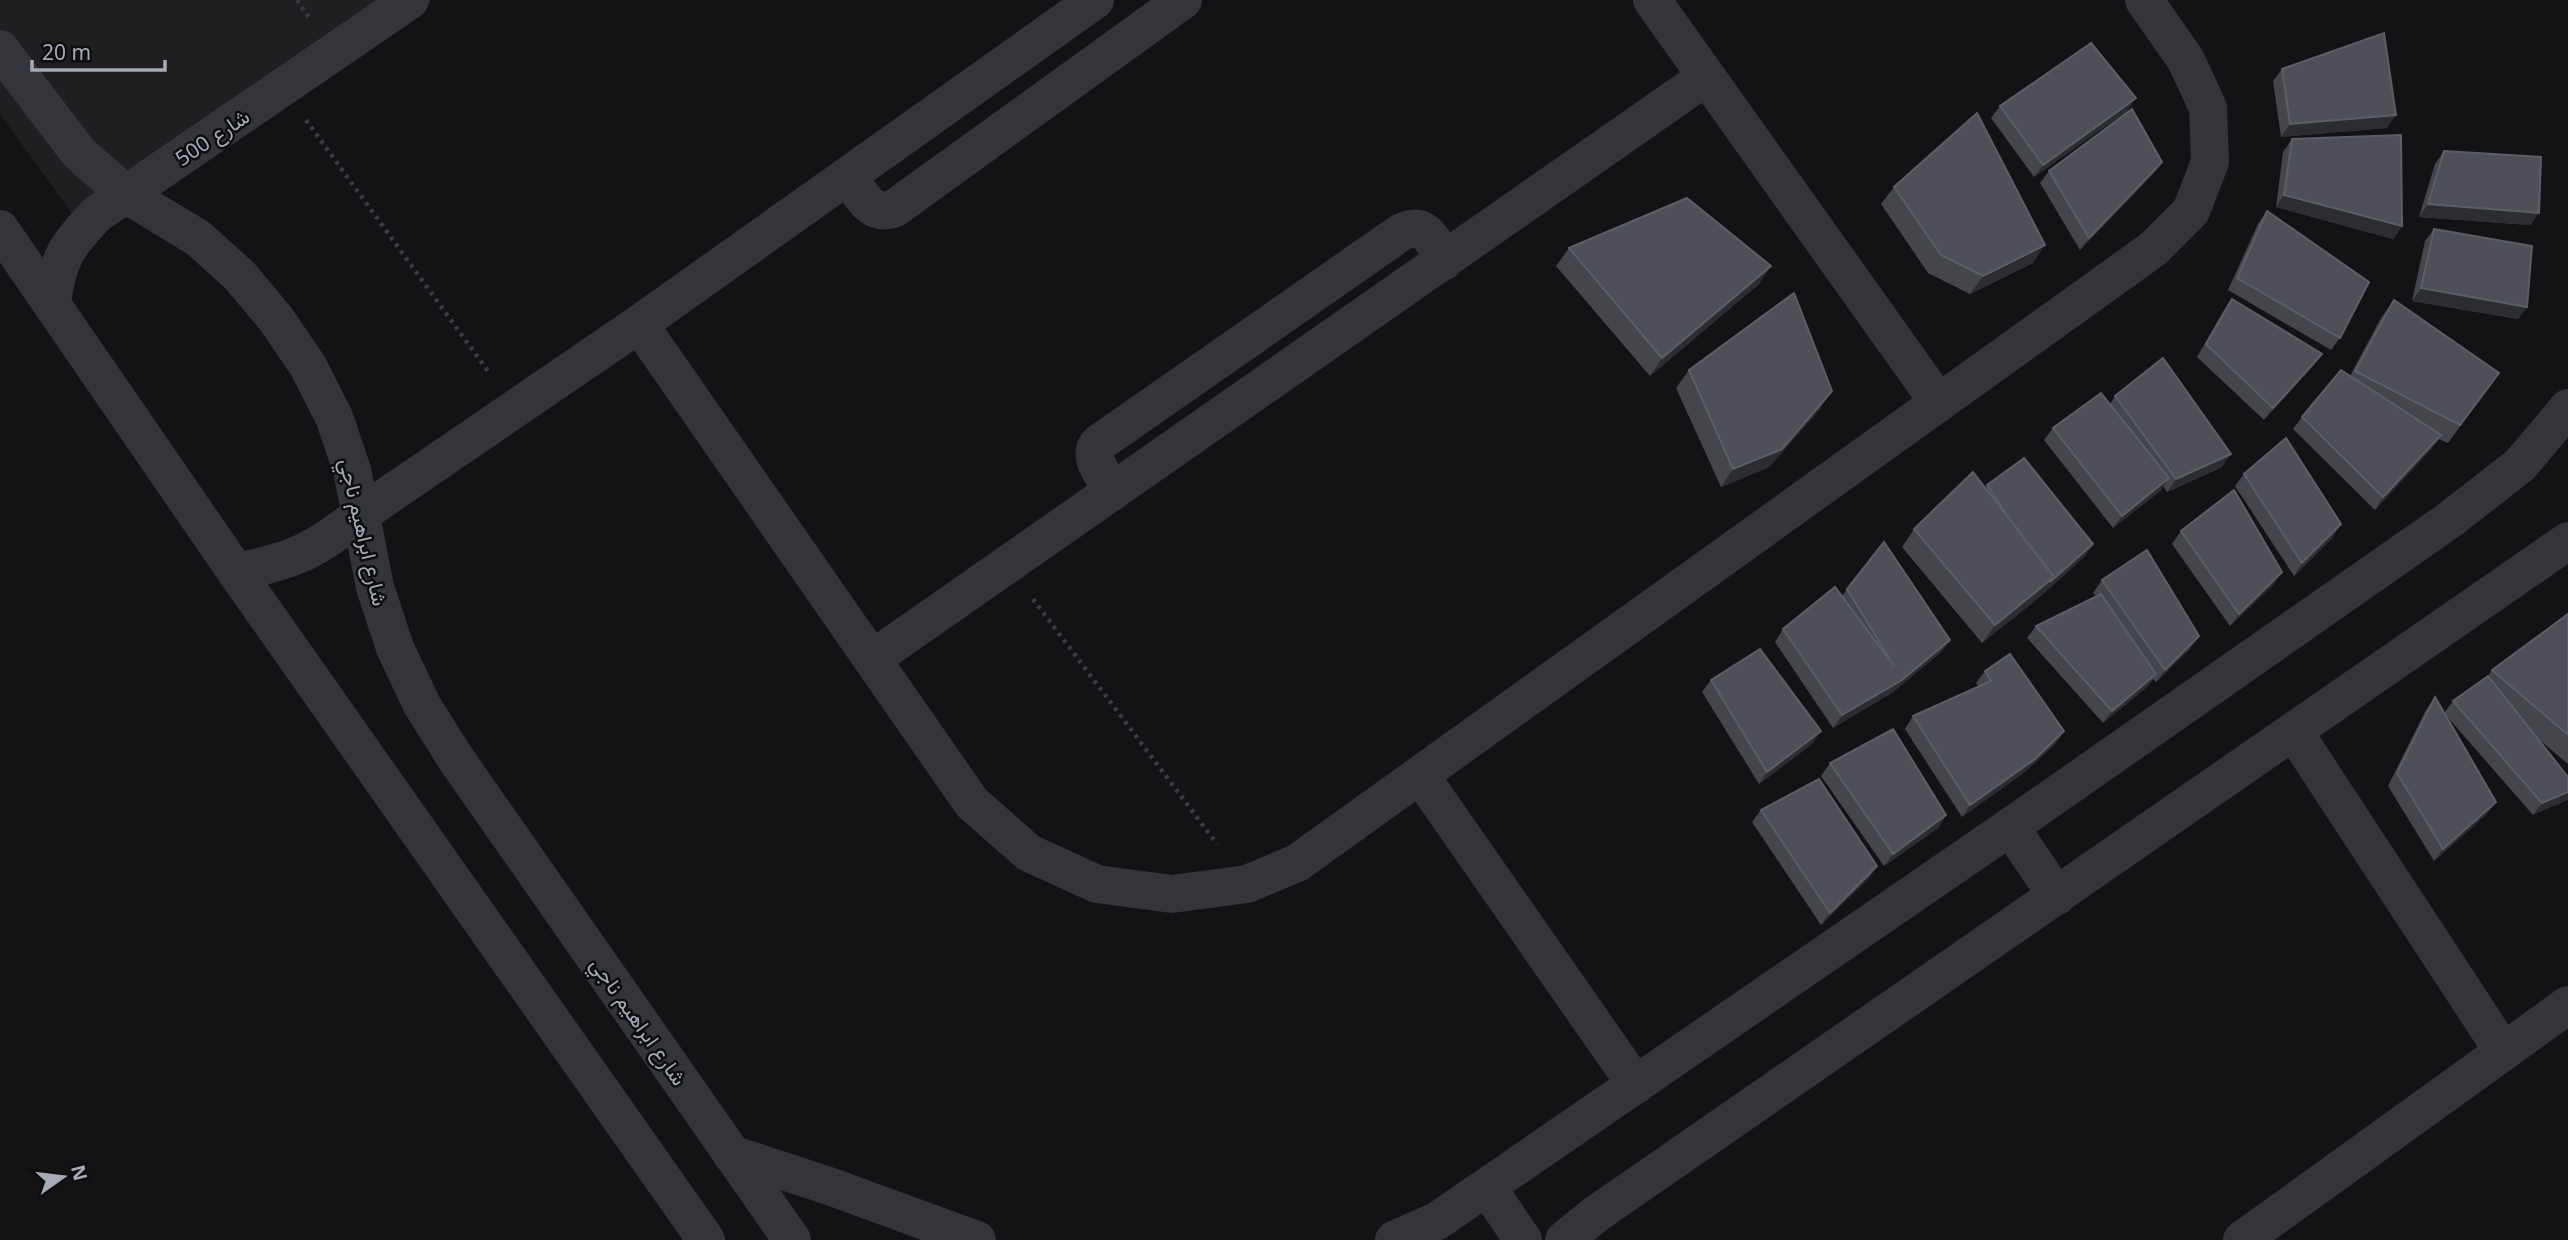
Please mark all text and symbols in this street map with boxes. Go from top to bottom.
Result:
scale bar [32,28,164,72]
text: 20 m [42,38,91,66]
street label: شارع 500 [169,102,255,173]
street label: شارع ابراهيم ناجي [330,456,395,609]
street label: شارع ابراهيم ناجي [581,951,694,1093]
north arrow [28,1142,98,1212]
text: N [65,1162,94,1184]

